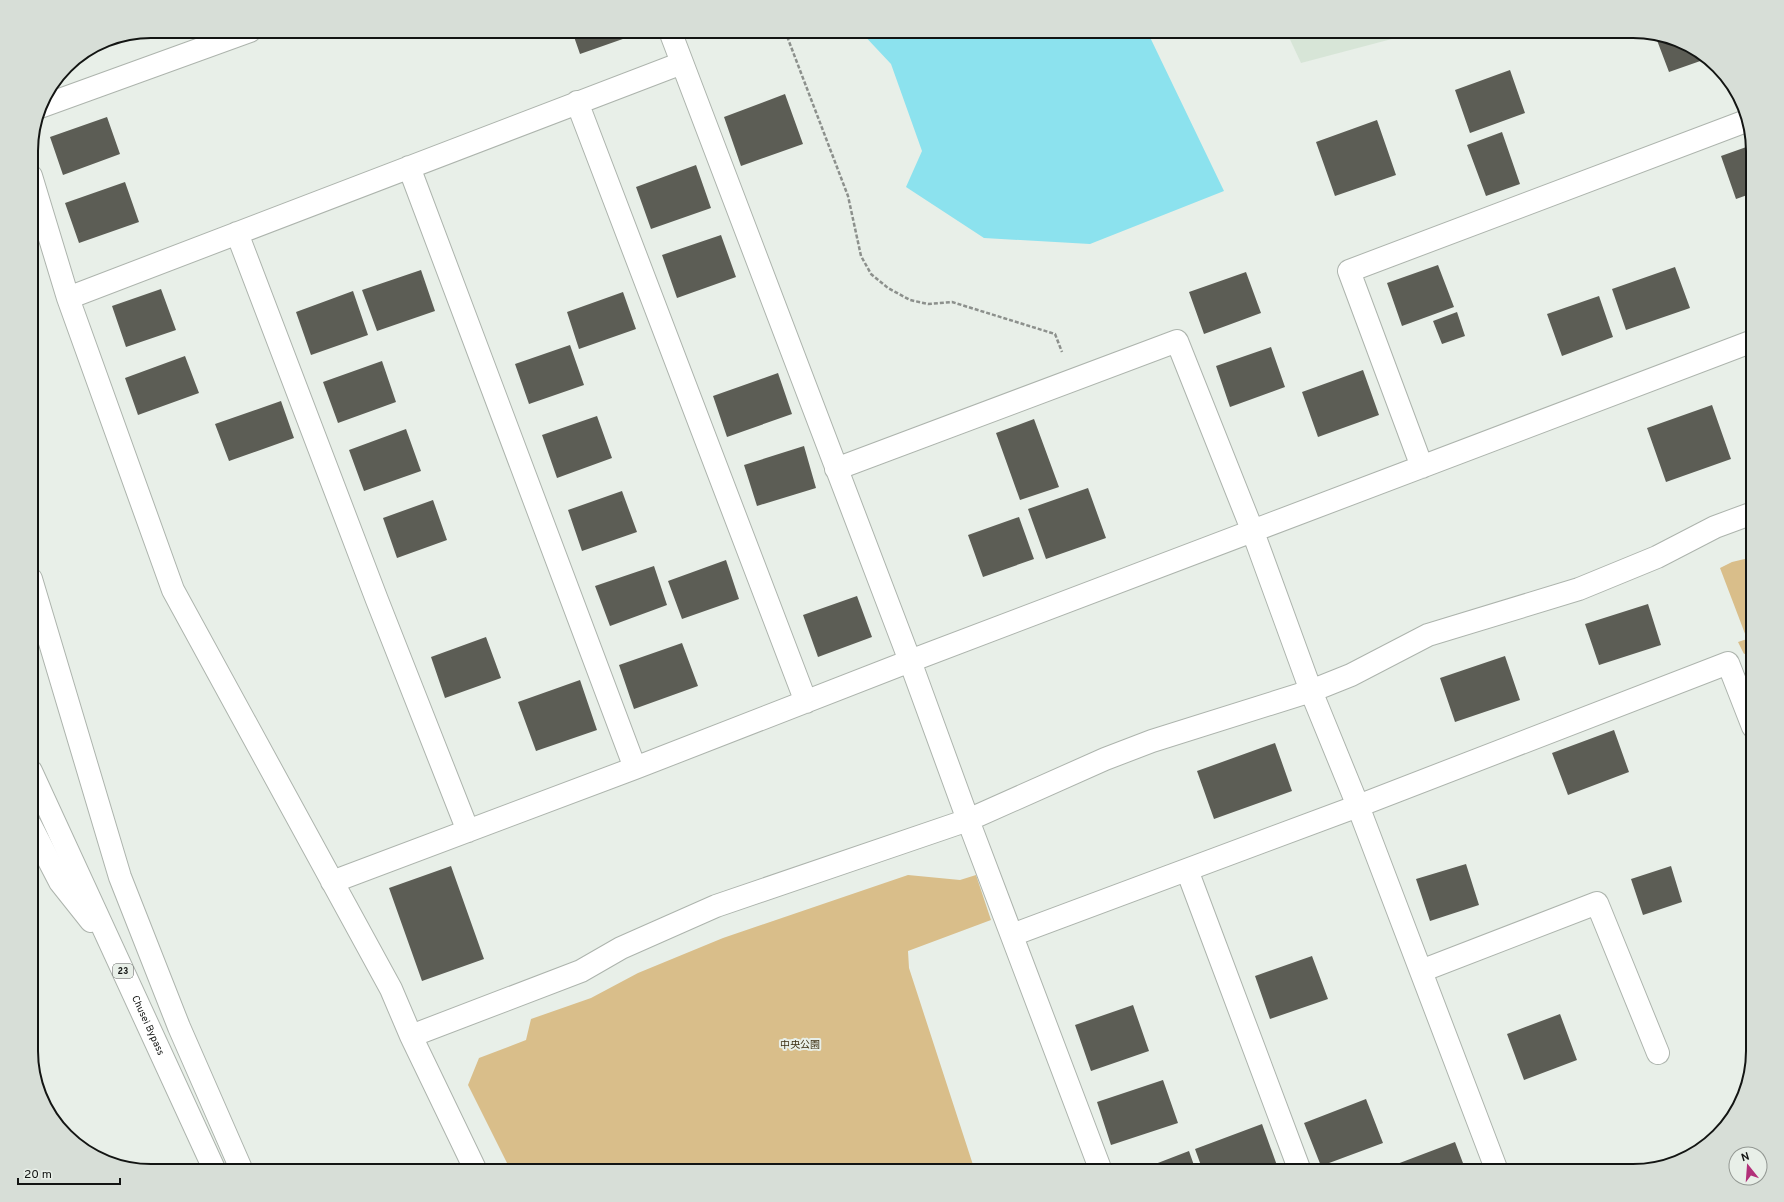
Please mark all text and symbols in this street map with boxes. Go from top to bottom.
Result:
road number: 23 [113,964,133,978]
street label: Chusei Bypass [129,993,168,1058]
park label: 中央公園 [780,1039,820,1052]
north arrow [1728,1146,1768,1186]
text: N [1740,1150,1751,1165]
scale bar [18,1160,120,1186]
text: 20 m [24,1167,52,1183]

